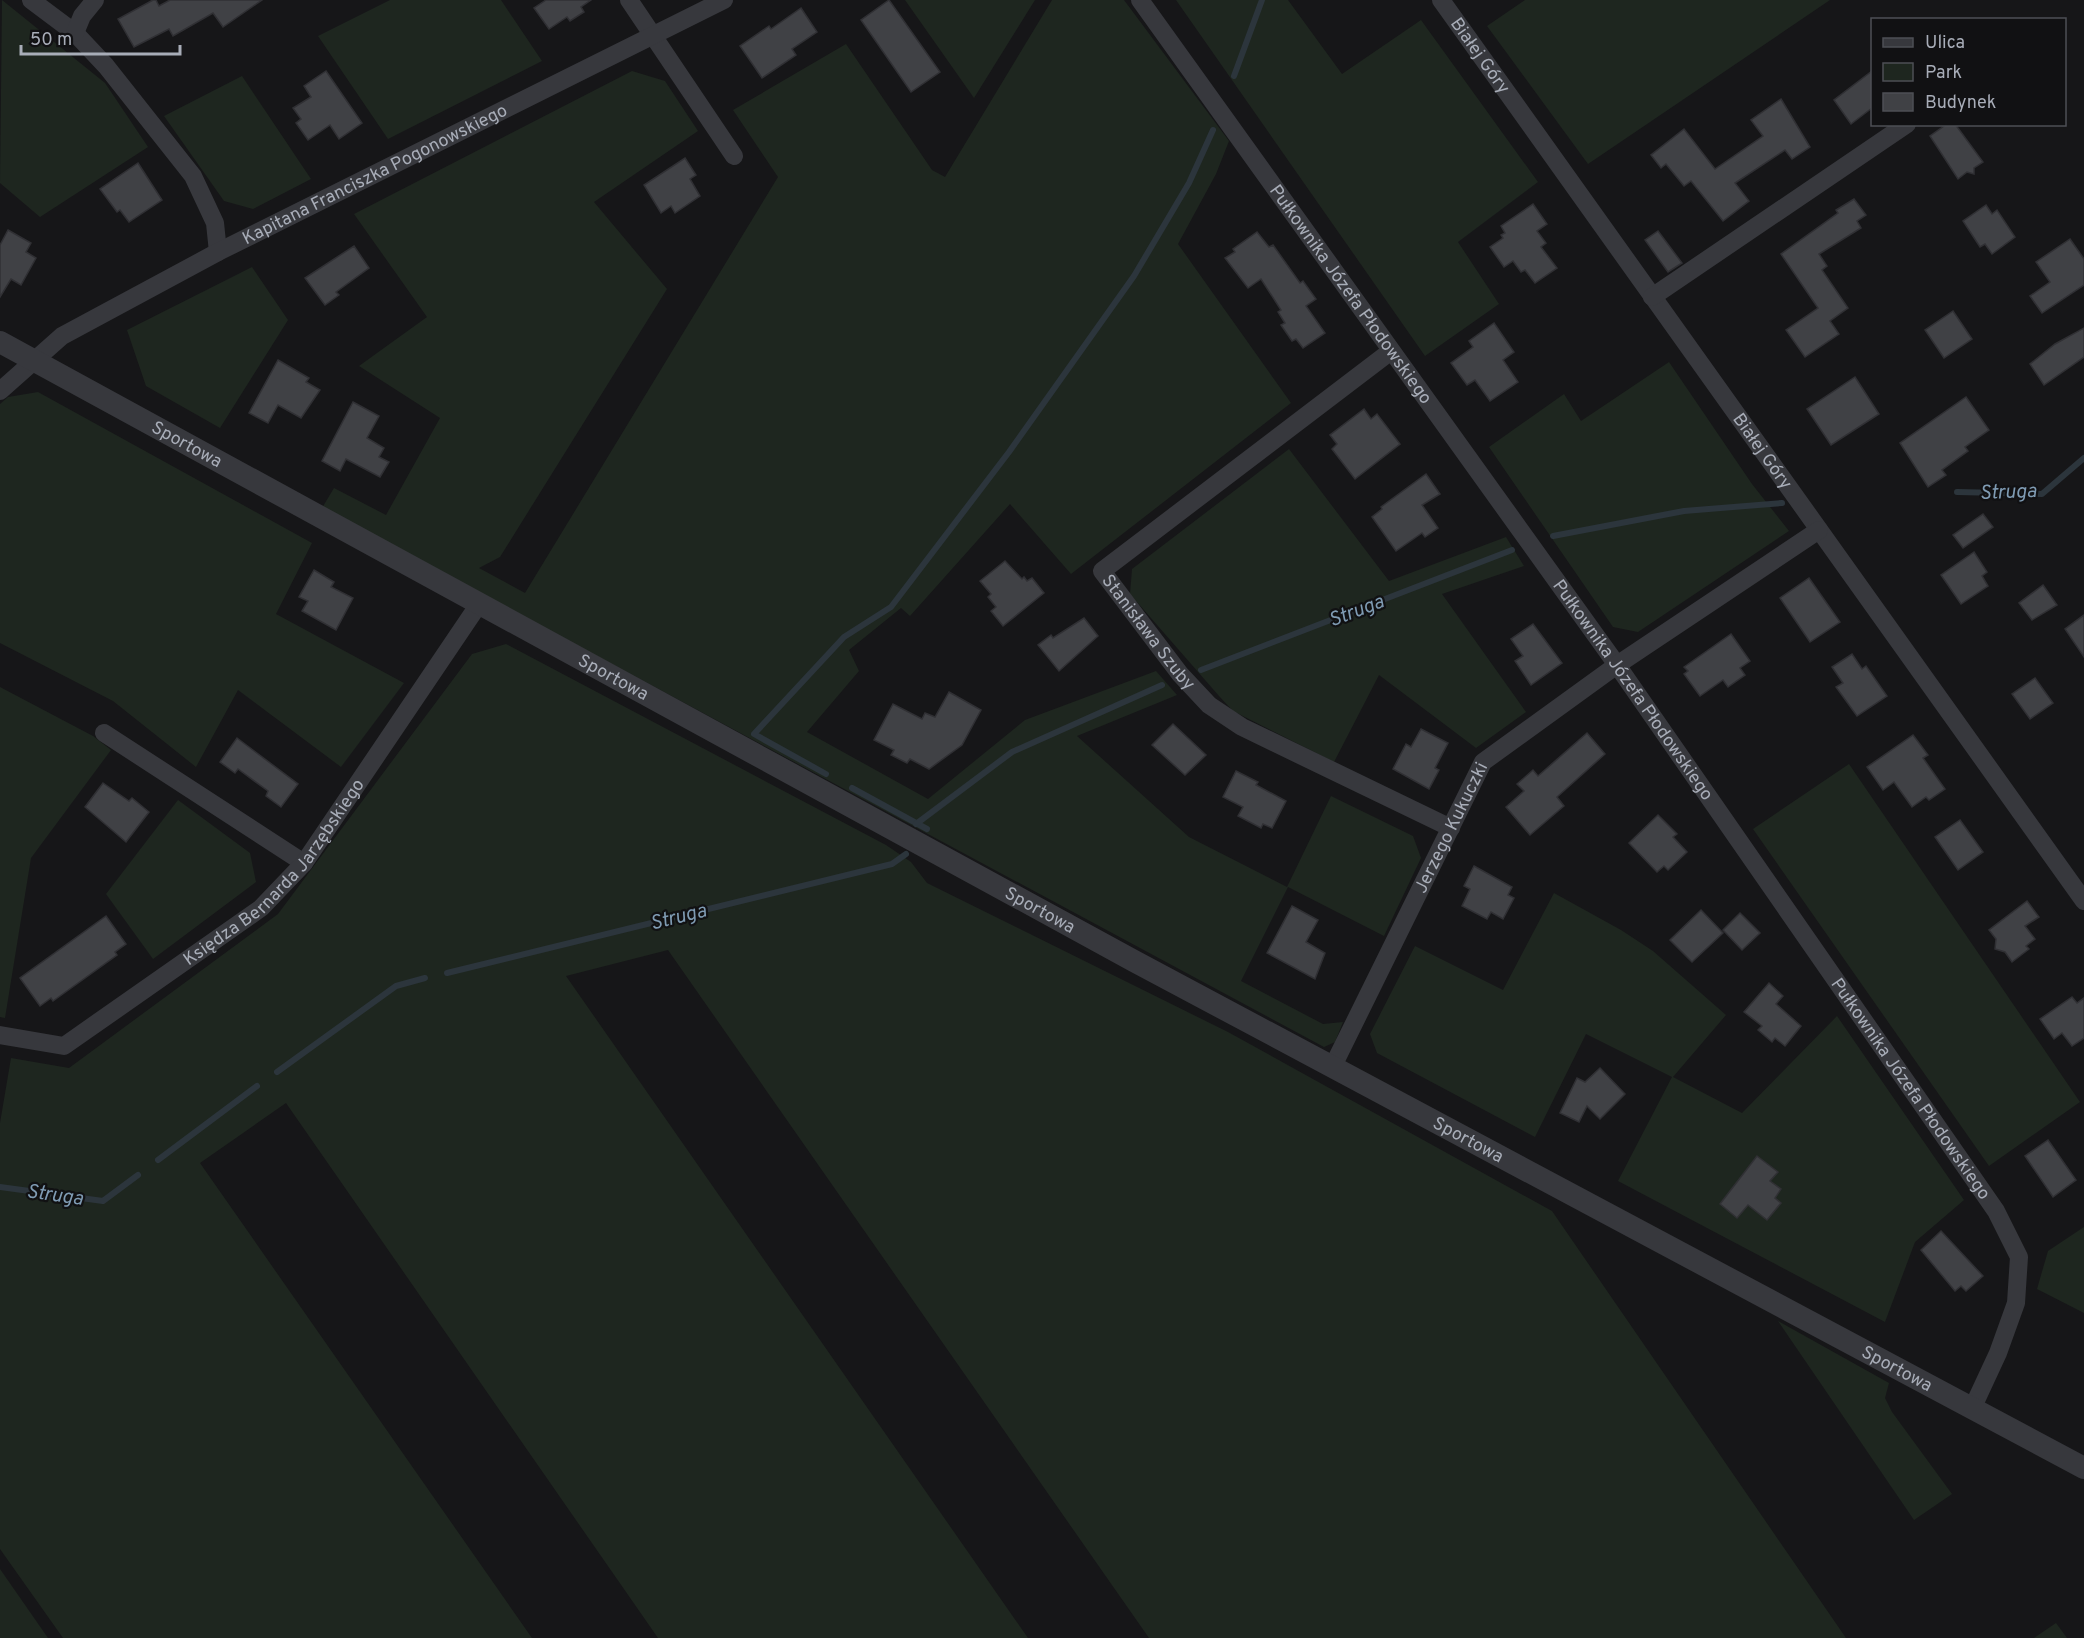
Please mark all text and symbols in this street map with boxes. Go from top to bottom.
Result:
street label: Białej Góry [1444,14,1514,99]
scale bar [21,18,180,56]
legend [1871,18,2066,126]
text: 50 m [30,29,72,52]
text: Ulica [1925,32,1965,55]
text: Park [1925,62,1962,85]
text: Budynek [1925,92,1996,115]
street label: Kapitana Franciszka Pogonowskiego [239,100,512,251]
street label: Pułkownika Józefa Płodowskiego [1263,181,1436,409]
street label: Białej Góry [1727,409,1797,494]
street label: Sportowa [147,417,226,474]
water label: Struga [1979,479,2038,507]
street label: Stanisława Szuby [1096,570,1199,696]
street label: Pułkownika Józefa Płodowskiego [1546,576,1718,806]
water label: Struga [1325,589,1389,634]
street label: Sportowa [573,650,652,707]
street label: Jerzego Kukuczki [1410,759,1494,897]
street label: Księdza Bernarda Jarzębskiego [179,775,370,972]
street label: Sportowa [1000,882,1079,940]
water label: Struga [648,898,710,937]
street label: Pułkownika Józefa Płodowskiego [1825,974,1995,1205]
street label: Sportowa [1428,1112,1507,1169]
water label: Struga [25,1179,85,1213]
street label: Sportowa [1857,1341,1936,1398]

